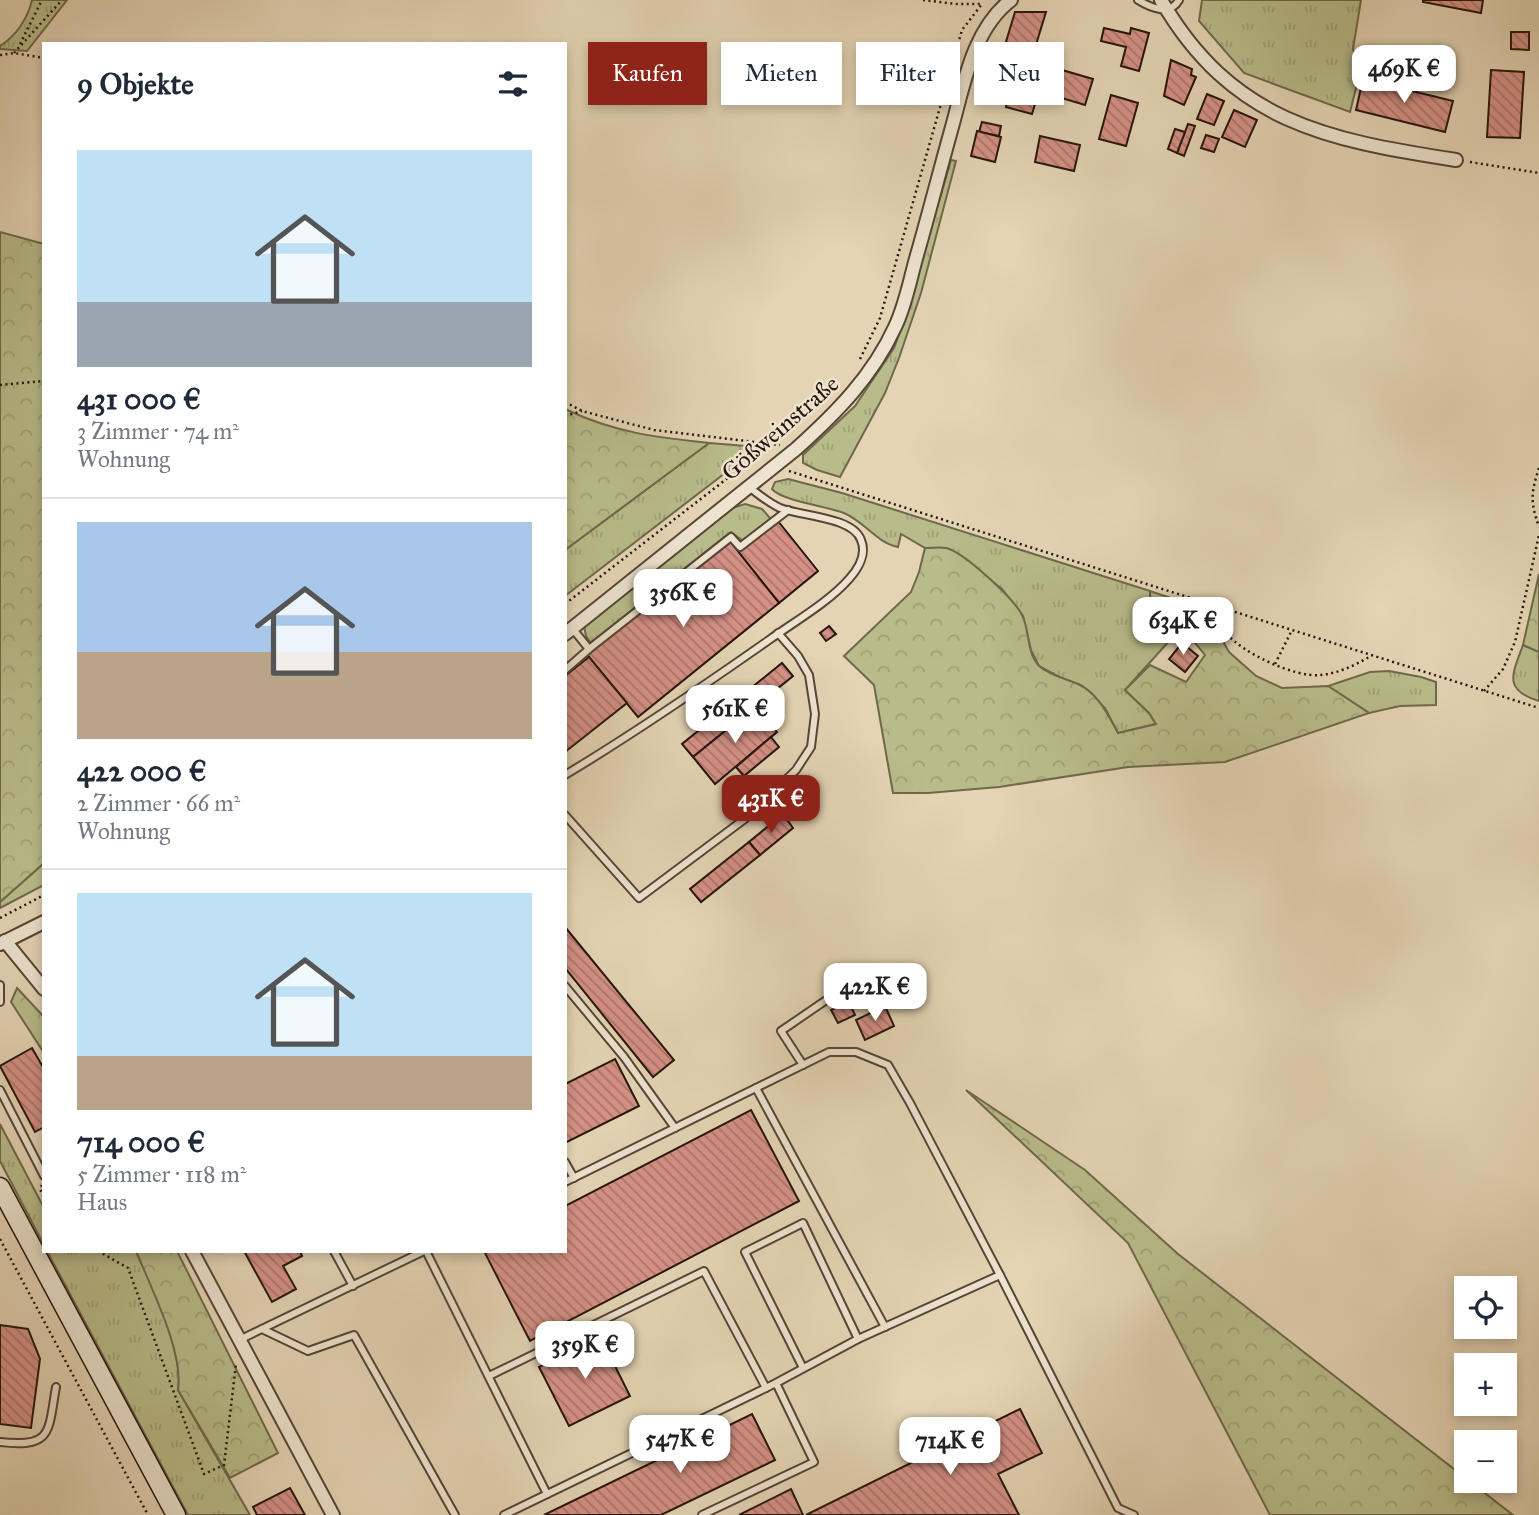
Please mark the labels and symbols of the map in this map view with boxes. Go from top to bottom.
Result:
pin: 469K € [1347,46,1461,105]
street label: Gößweinstraße [715,369,845,487]
pin: 356K € [626,570,740,629]
pin: 634K € [1126,598,1240,657]
pin: 561K € [678,686,792,745]
pin: 431K € [714,776,828,835]
pin: 422K € [818,964,932,1023]
pin: 359K € [528,1322,642,1381]
pin: 547K € [623,1416,737,1475]
pin: 714K € [893,1418,1007,1477]

